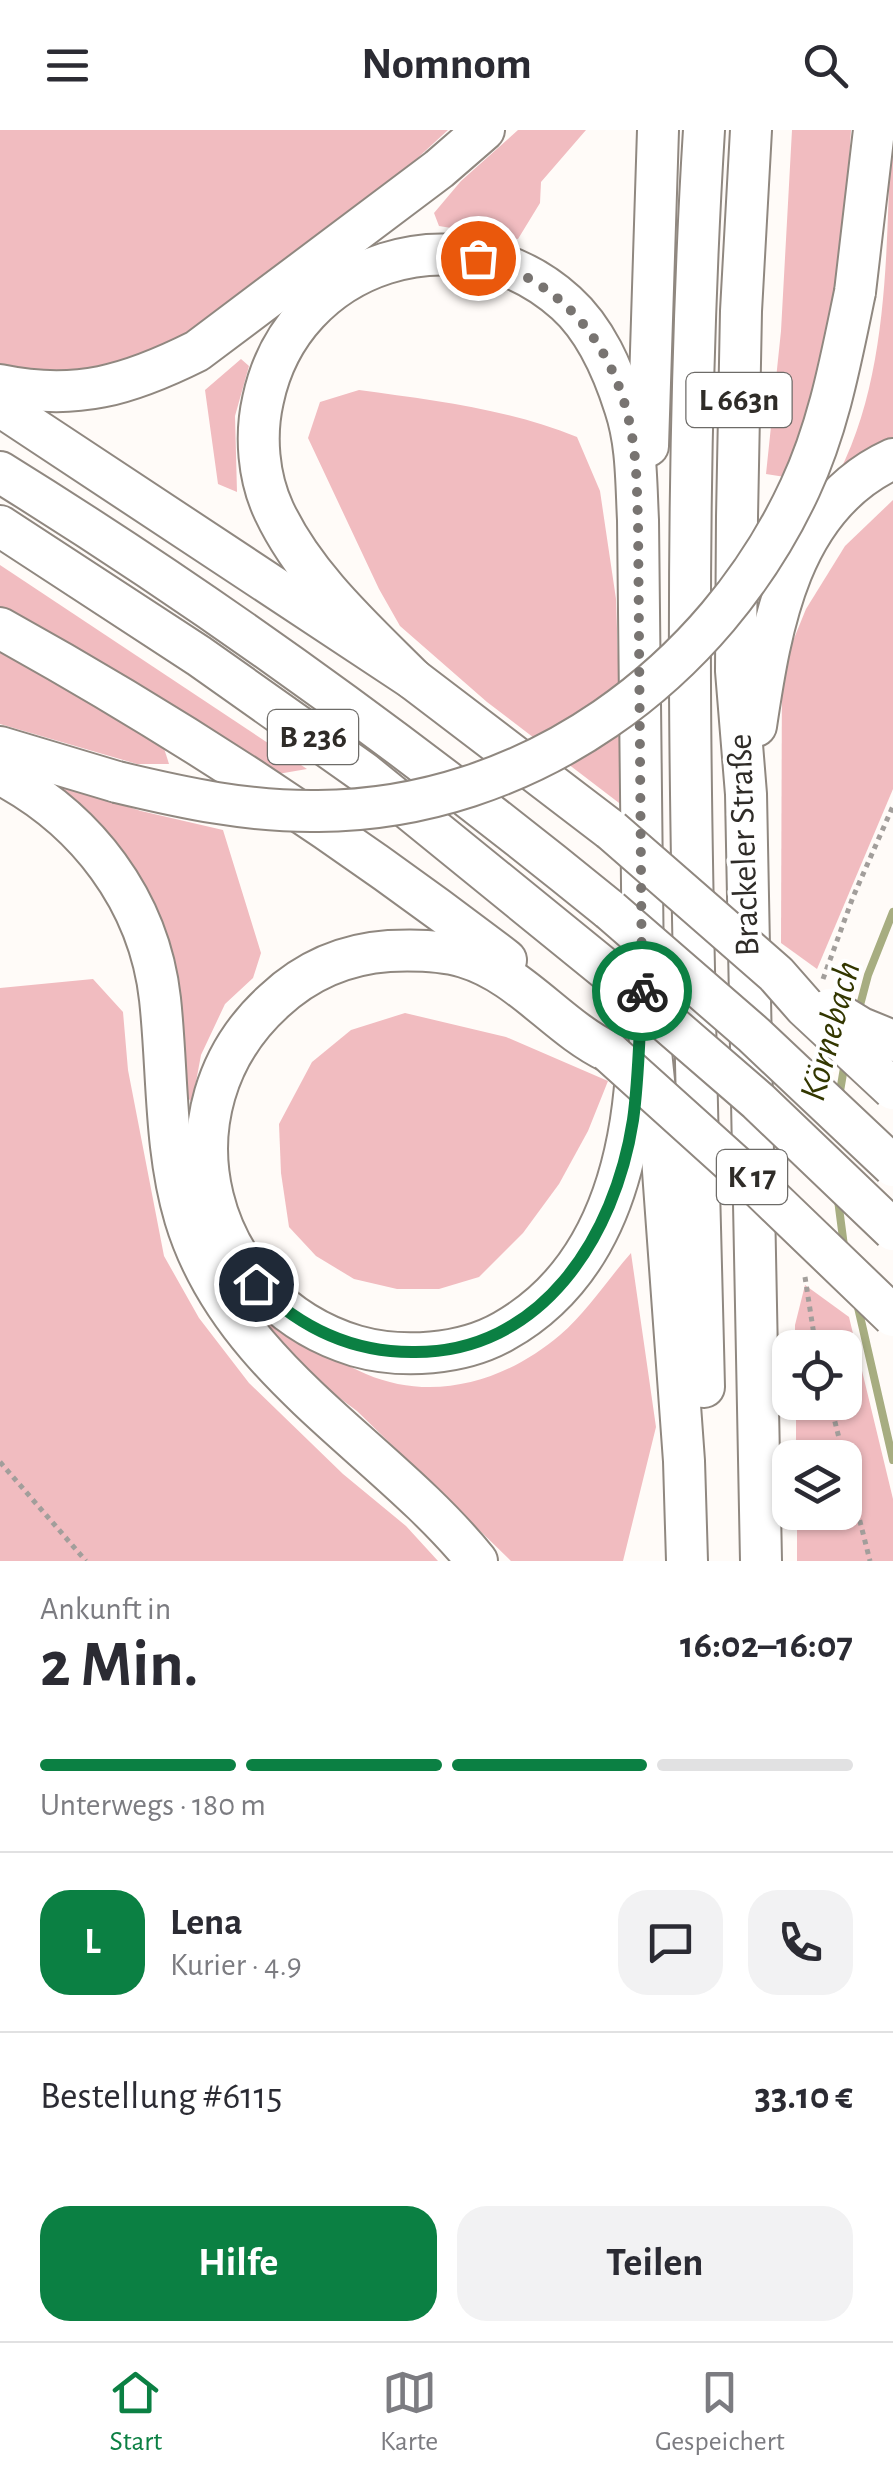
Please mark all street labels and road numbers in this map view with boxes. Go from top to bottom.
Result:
road number: L 663n [686,373,792,427]
road number: B 236 [268,710,358,764]
street label: Brackeler Straße [723,733,765,957]
road number: K 17 [717,1150,787,1204]

